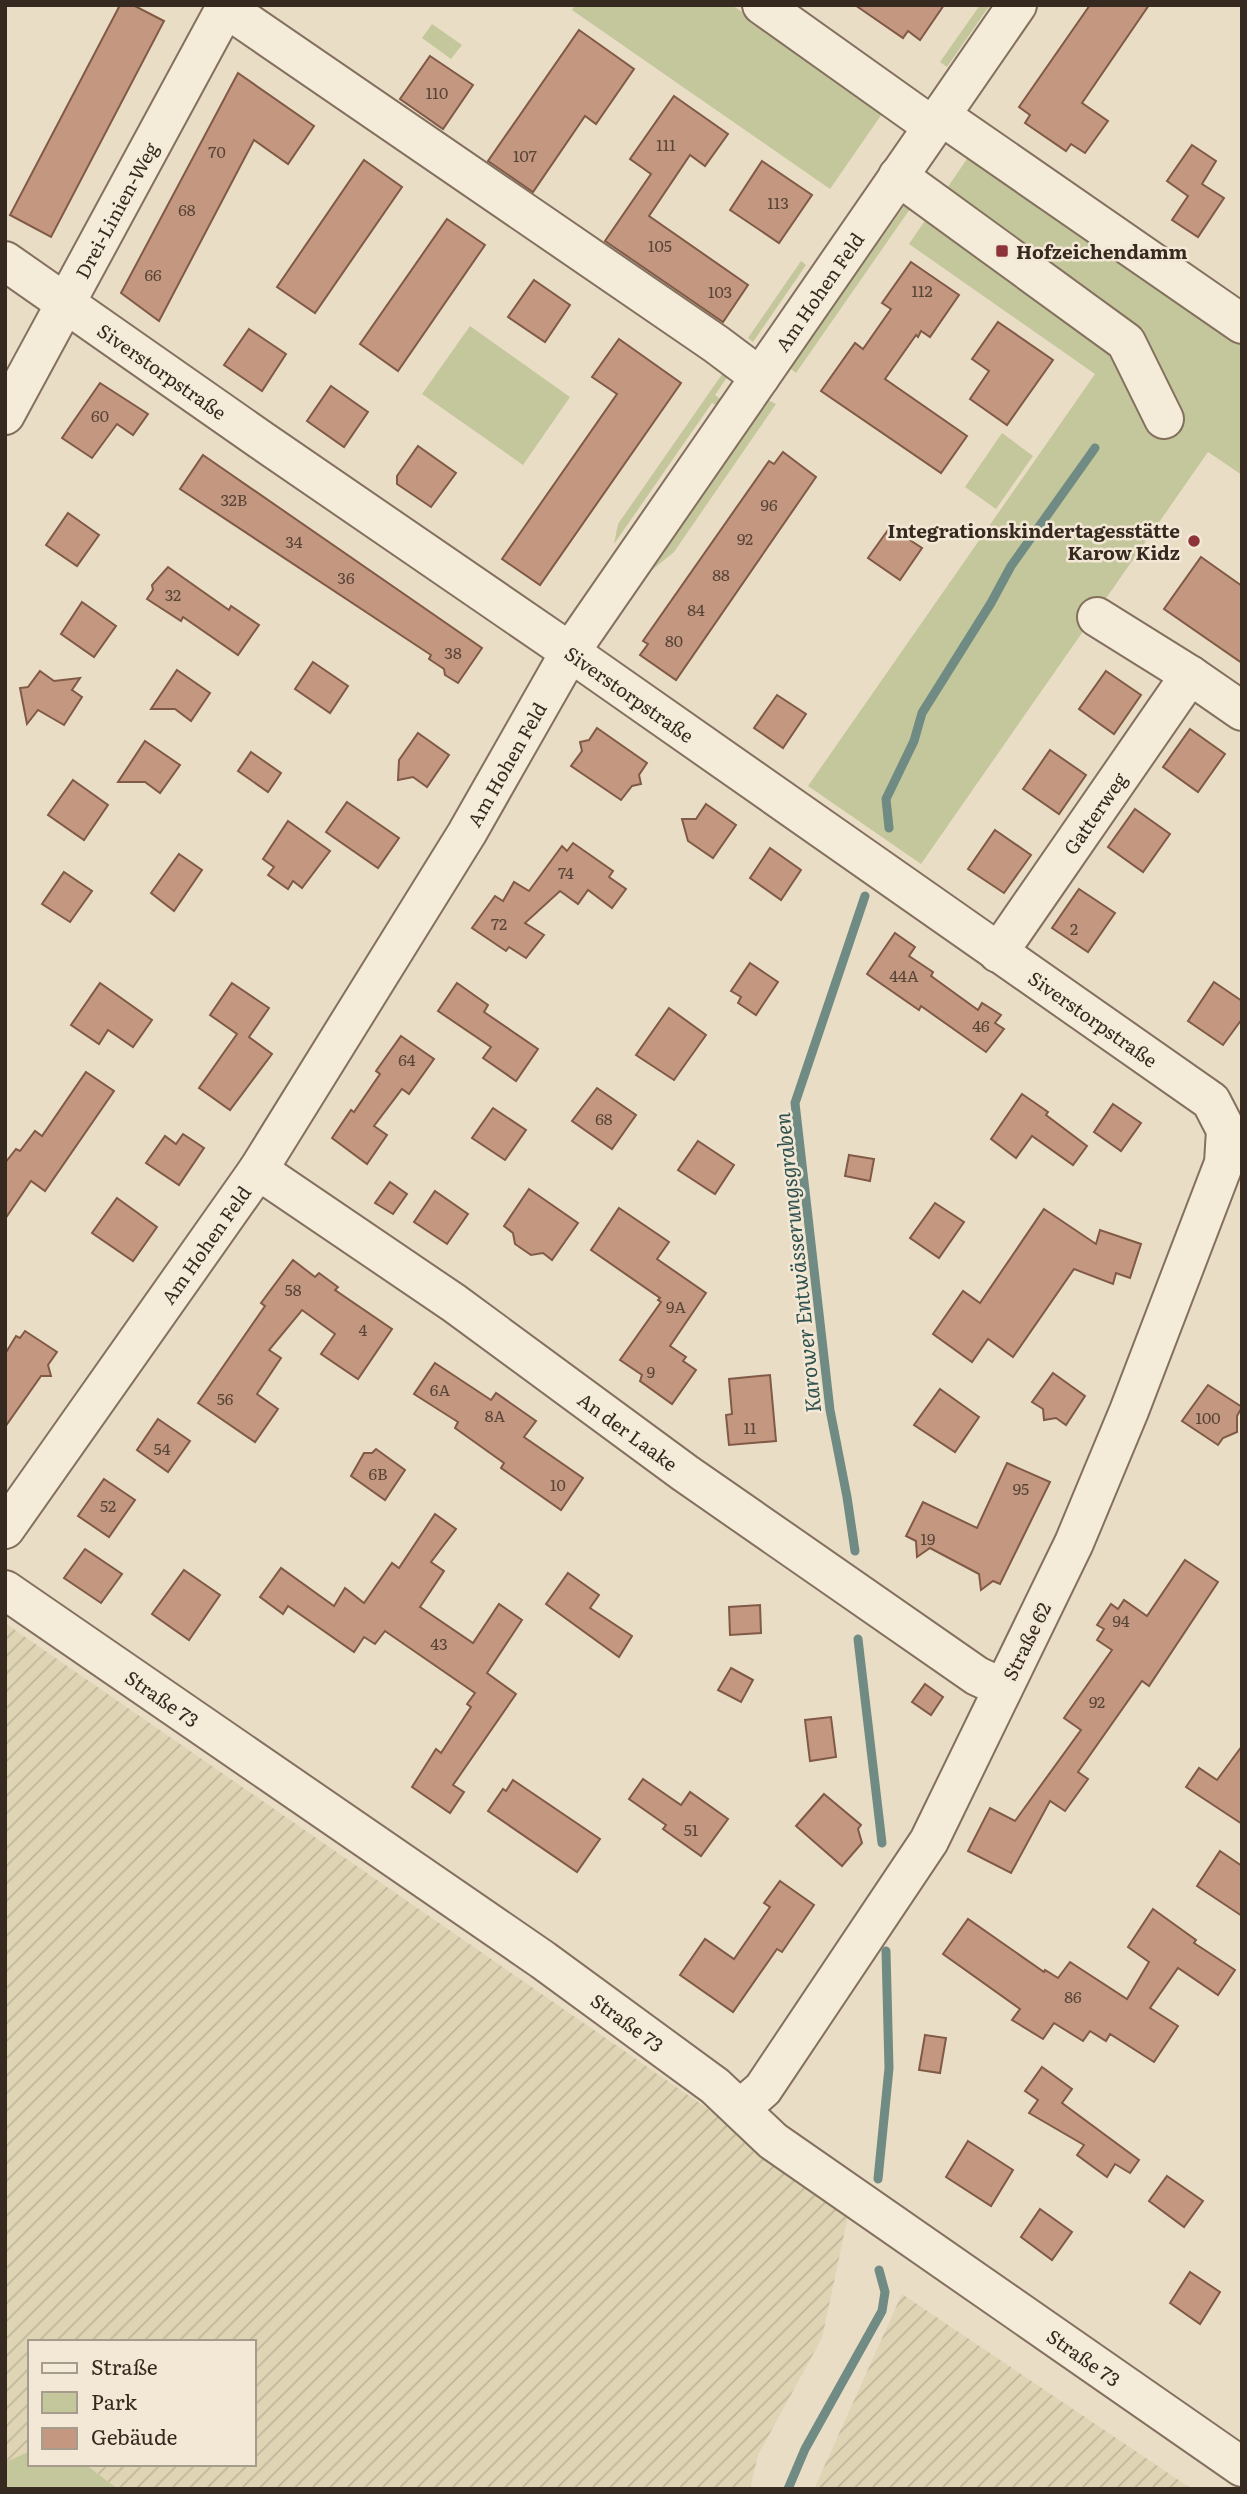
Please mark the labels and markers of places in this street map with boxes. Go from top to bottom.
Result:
place label: Hofzeichendamm [1016,237,1188,265]
marker: Hofzeichendamm [994,243,1010,259]
place label: Integrationskindertagesstätte Karow Kidz [887,516,1180,566]
marker: Integrationskindertagesstätte Karow Kidz [1186,533,1202,549]

